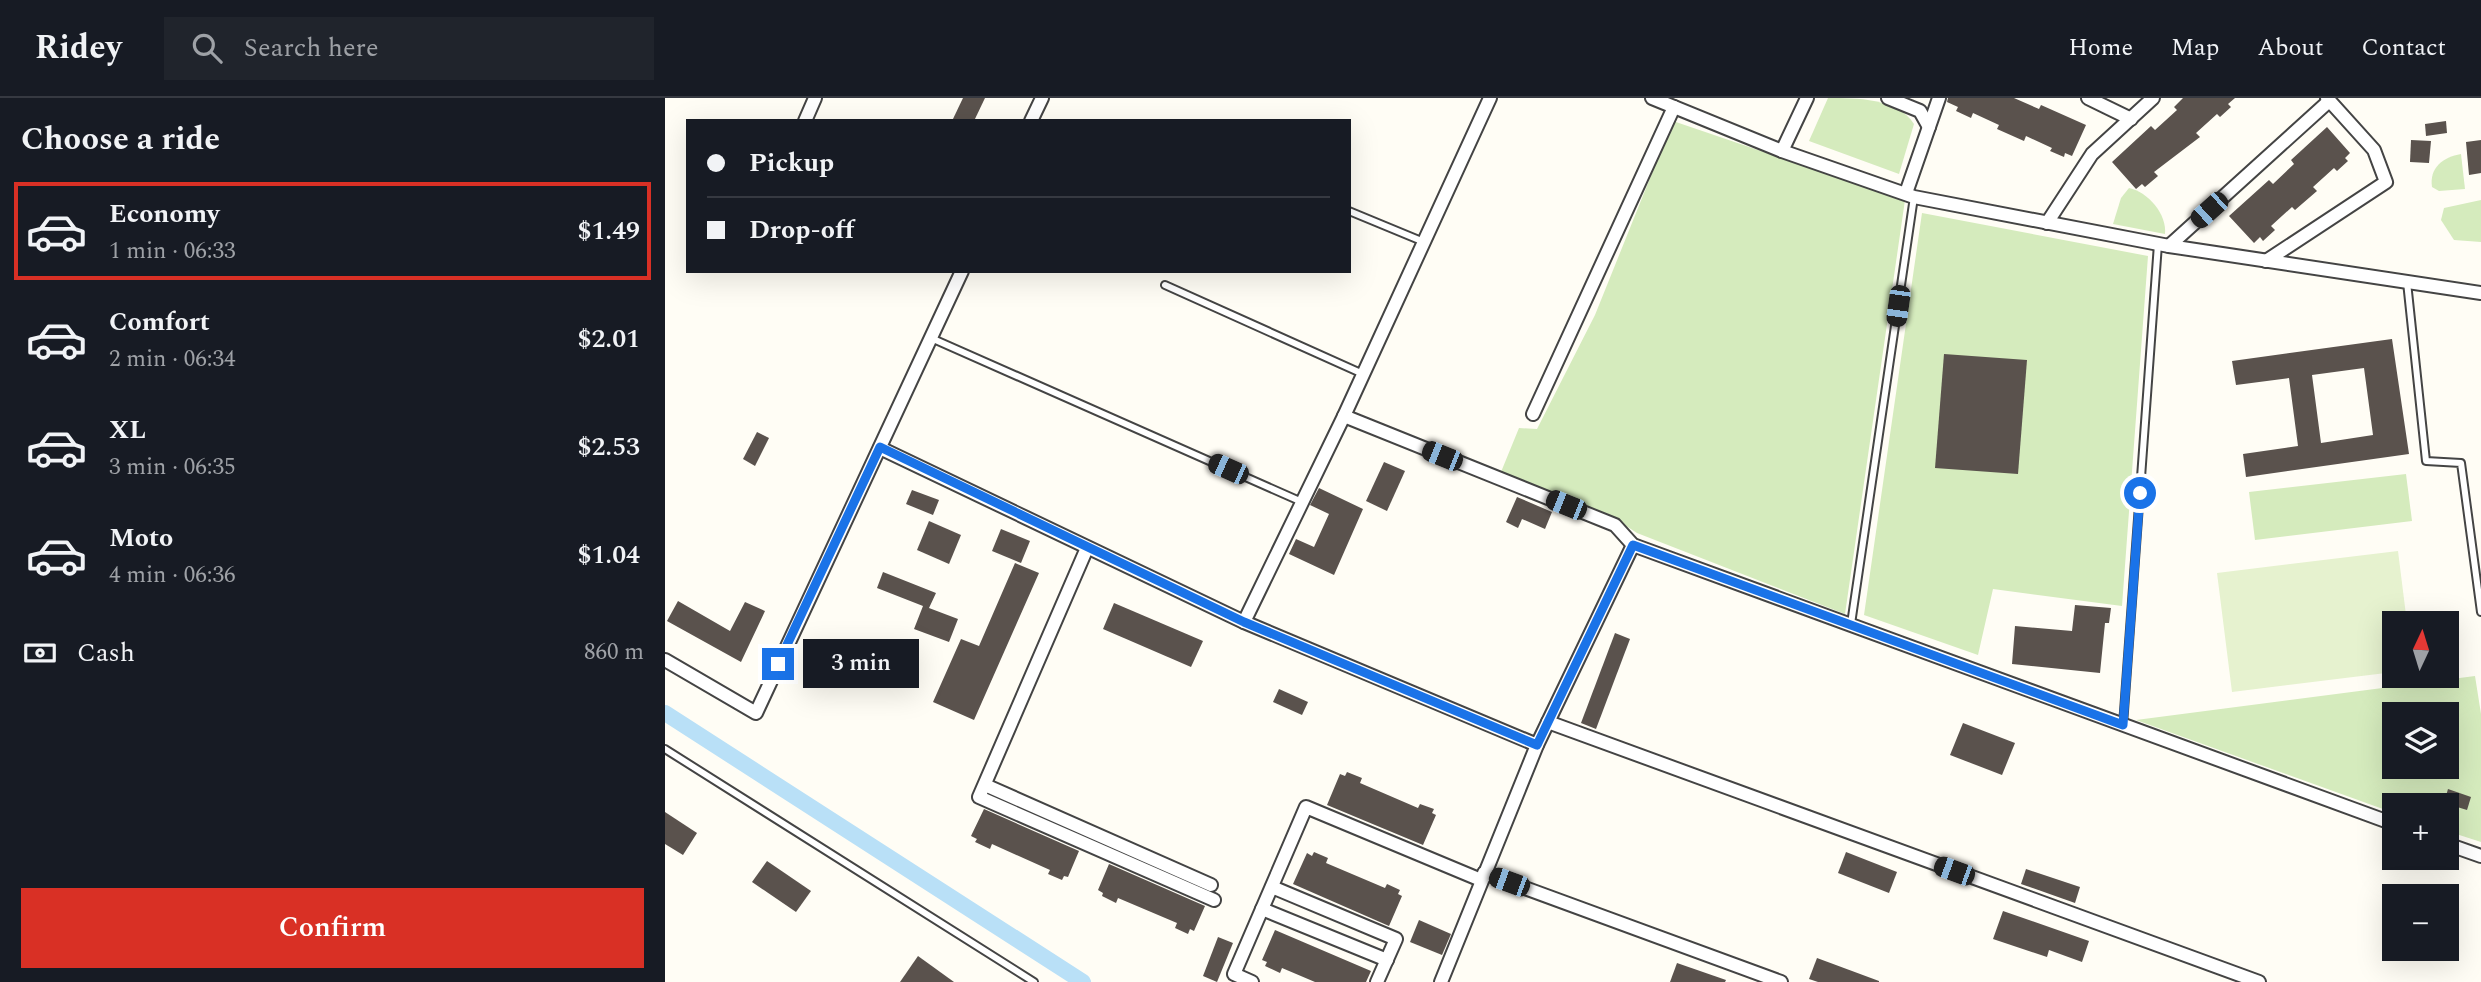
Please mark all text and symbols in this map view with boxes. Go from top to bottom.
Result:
search box [164,17,654,80]
text: Ridey [35,23,122,73]
text: Search here [244,28,379,68]
icon: search [188,29,226,67]
text: Home [2068,30,2133,66]
text: Map [2171,30,2219,66]
text: About [2257,30,2323,66]
text: Contact [2361,30,2446,66]
text: Choose a ride [21,115,220,164]
text: Pickup [749,143,834,183]
car [2187,188,2232,232]
text: Economy [109,194,219,234]
icon: car [25,200,88,263]
text: Drop-off [749,210,854,250]
text: $1.49 [577,211,640,251]
text: 1 min · 06:33 [109,234,236,269]
car [1885,284,1912,328]
text: Comfort [109,302,210,342]
icon: car [25,308,88,371]
text: $2.01 [577,319,640,359]
text: 2 min · 06:34 [109,342,236,377]
text: XL [109,410,146,450]
icon: car [25,416,88,479]
text: $2.53 [577,427,640,467]
car [1419,438,1466,474]
text: 3 min · 06:35 [109,450,236,485]
car [1205,451,1252,487]
route start [2124,477,2156,509]
car [1543,487,1590,523]
text: Moto [109,518,173,558]
icon: car [25,524,88,587]
text: $1.04 [577,535,640,575]
text: 4 min · 06:36 [109,558,236,593]
north arrow [2382,611,2459,688]
map controls [2382,611,2459,961]
text: Cash [77,633,135,673]
icon: cash [21,634,59,672]
text: 860 m [584,635,644,670]
callout: 3 min [803,640,918,688]
text: 3 min [831,646,891,681]
route end [762,648,794,680]
button: layers [2382,702,2459,779]
button: + [2382,793,2459,870]
car [1931,854,1978,888]
car [1486,865,1533,899]
button: − [2382,884,2459,961]
button: Confirm [21,888,644,968]

